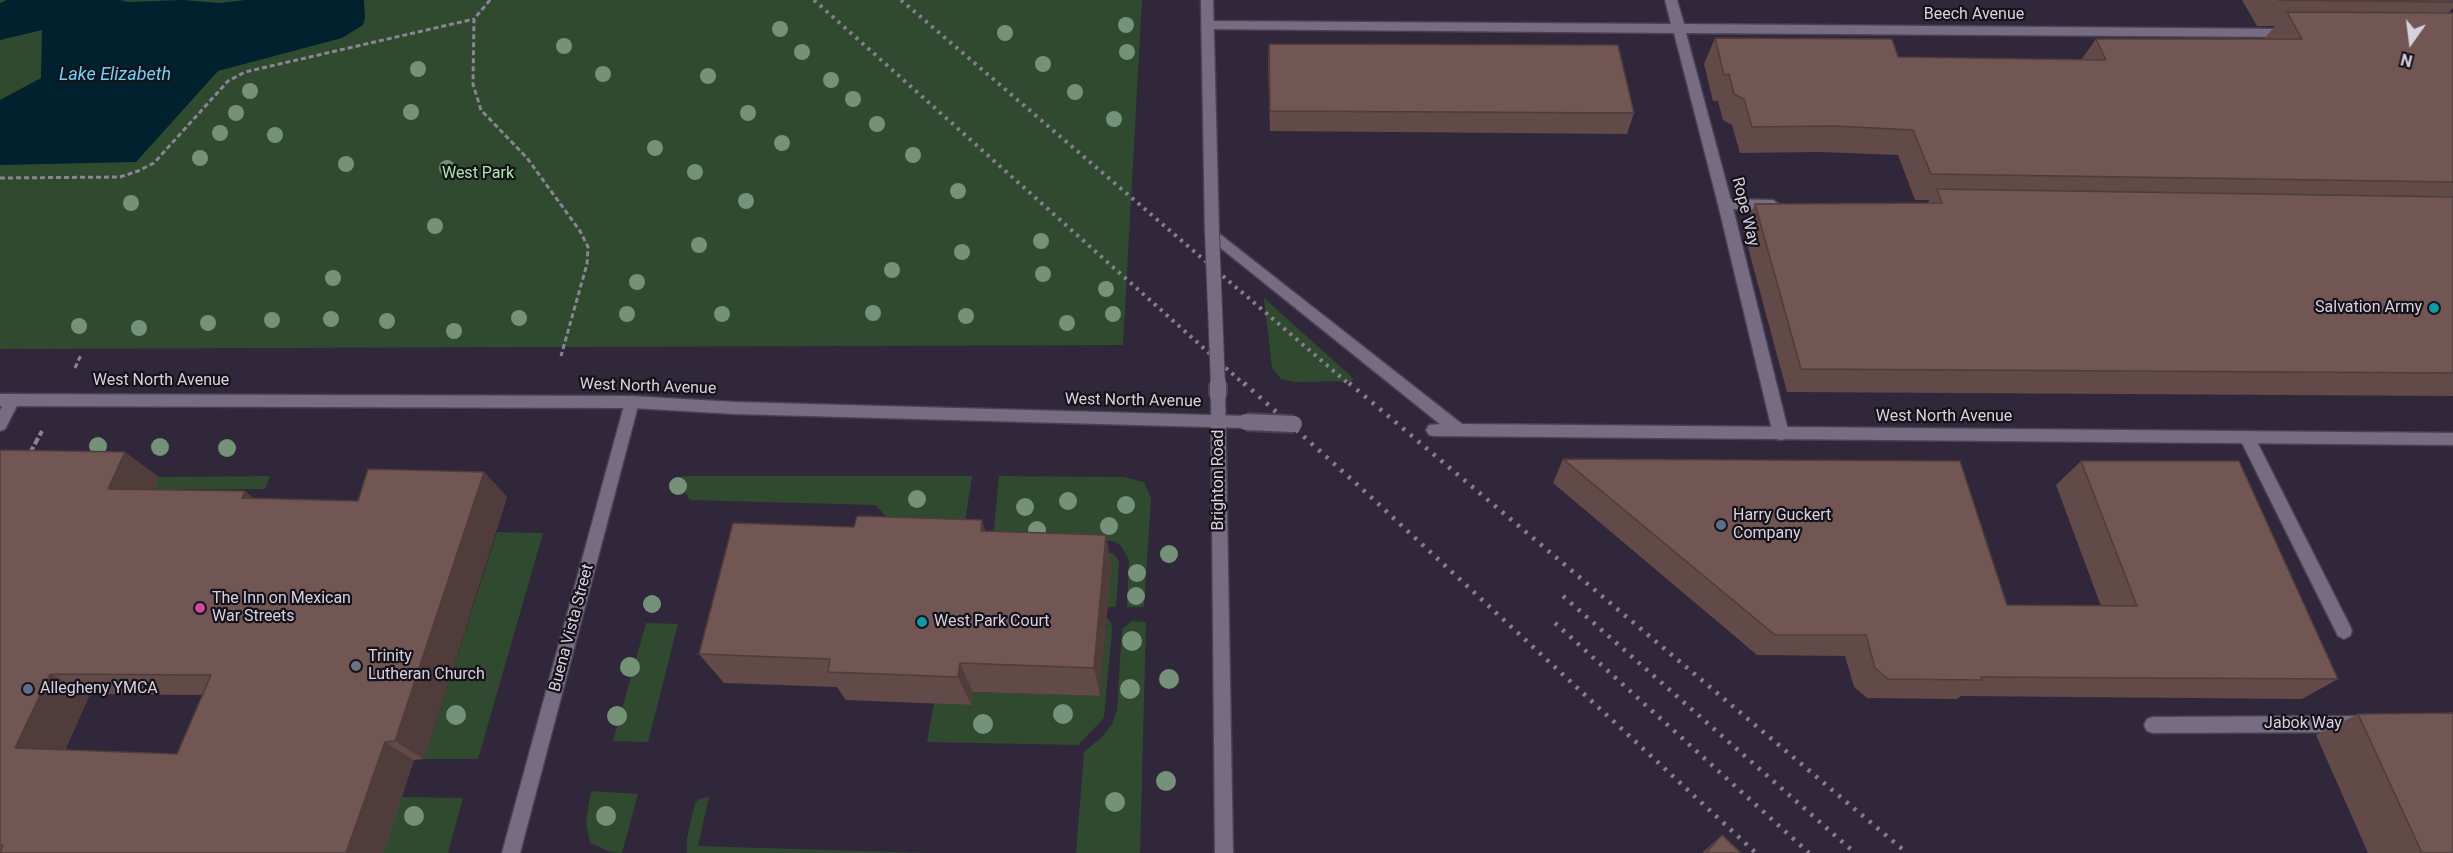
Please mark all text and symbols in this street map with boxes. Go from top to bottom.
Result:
street label: Beech Avenue [1924,5,2024,25]
north arrow [2381,12,2441,72]
text: N [2399,49,2414,71]
water label: Lake Elizabeth [59,64,171,86]
park label: West Park [442,164,514,184]
street label: Rope Way [1727,175,1763,249]
place label: Salvation Army [2315,298,2422,318]
marker: Salvation Army [2427,301,2441,315]
street label: West North Avenue [93,371,229,391]
street label: West North Avenue [579,375,717,399]
street label: West North Avenue [1065,390,1201,412]
street label: West North Avenue [1876,407,2012,427]
street label: Brighton Road [1209,430,1229,530]
place label: Harry Guckert Company [1733,506,1831,544]
marker: Harry Guckert Company [1714,518,1728,532]
street label: Buena Vista Street [546,562,598,694]
place label: The Inn on Mexican War Streets [212,589,351,627]
marker: The Inn on Mexican War Streets [193,601,207,615]
place label: West Park Court [934,612,1050,632]
marker: West Park Court [915,615,929,629]
place label: Trinity Lutheran Church [368,647,485,685]
marker: Trinity Lutheran Church [349,659,363,673]
place label: Allegheny YMCA [40,679,158,699]
marker: Allegheny YMCA [21,682,35,696]
street label: Jabok Way [2264,714,2342,734]

